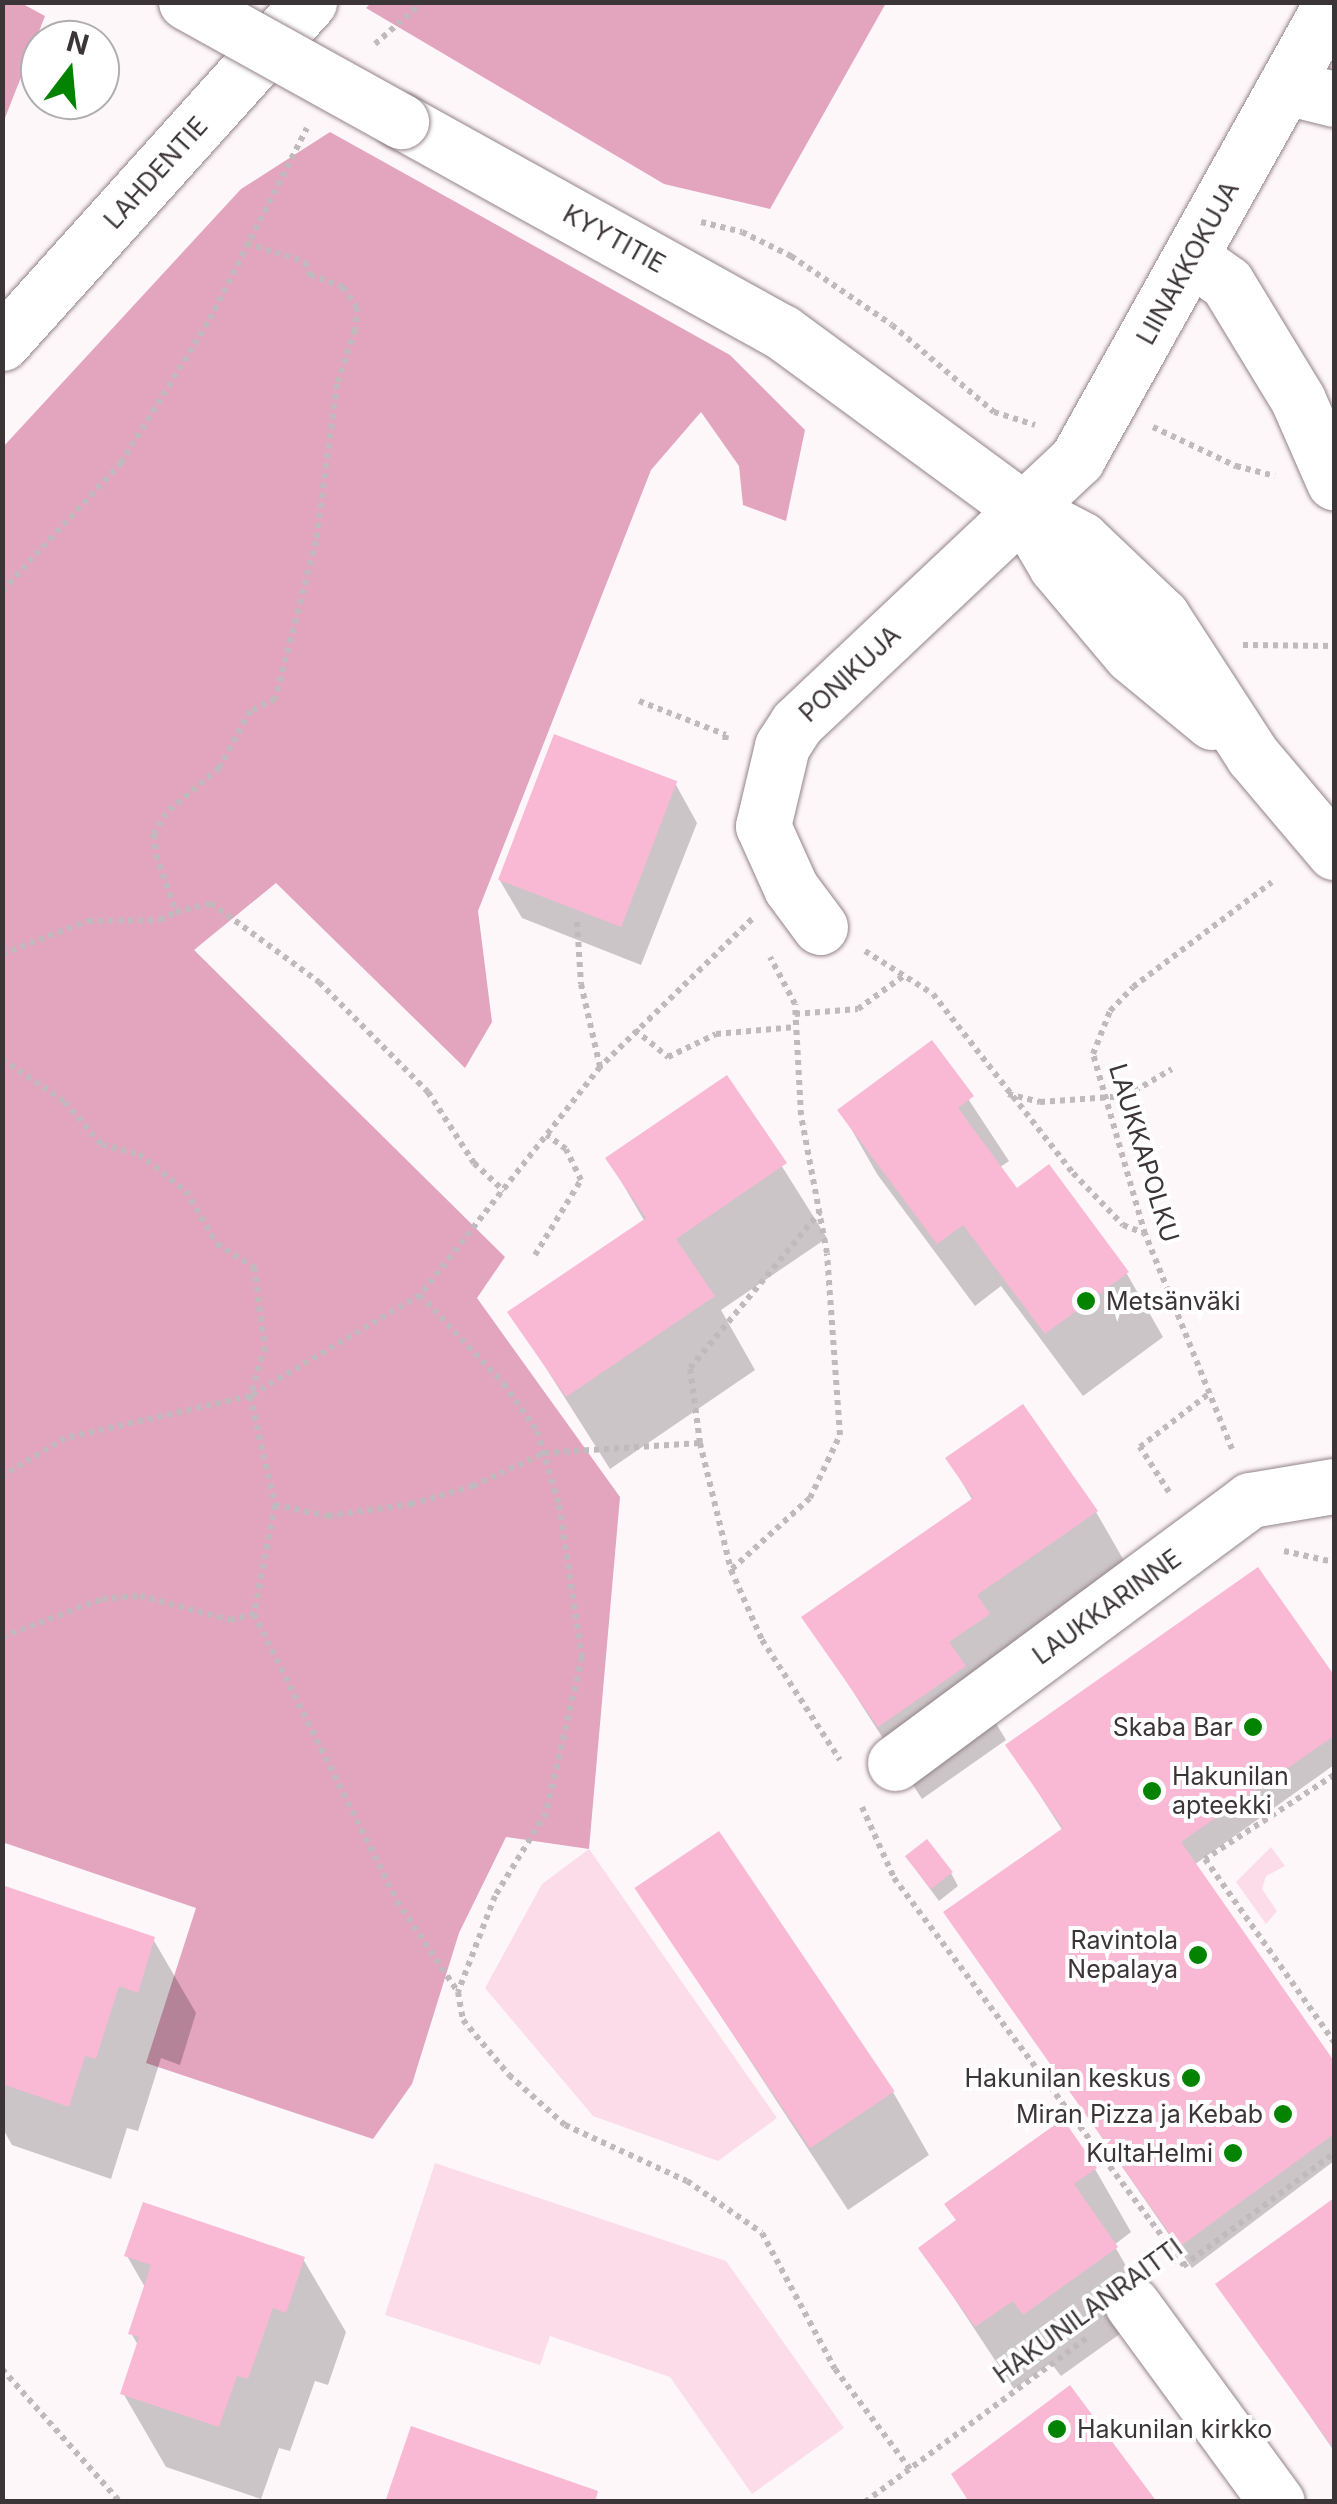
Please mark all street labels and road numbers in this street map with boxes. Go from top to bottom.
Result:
street label: LAHDENTIE [98,111,214,235]
street label: LIINAKKOKUJA [1131,176,1245,350]
street label: KYYTITIE [558,199,670,279]
street label: PONIKUJA [793,620,907,728]
street label: LAUKKAPOLKU [1103,1060,1185,1246]
street label: LAUKKARINNE [1027,1543,1187,1671]
street label: HAKUNILANRAITTI [988,2232,1188,2390]

